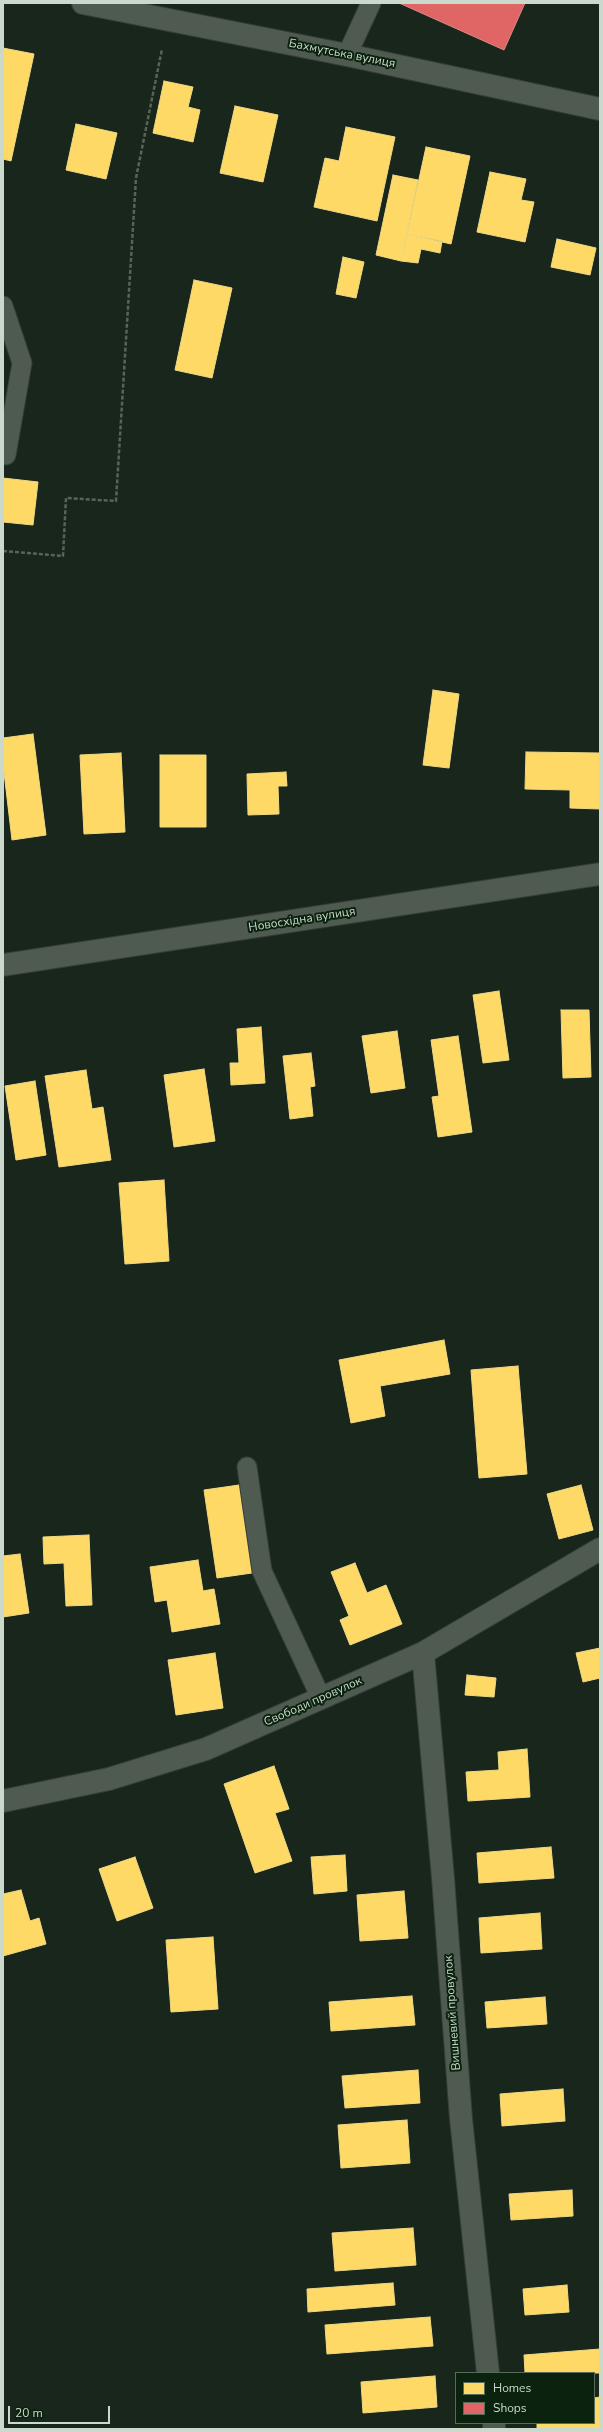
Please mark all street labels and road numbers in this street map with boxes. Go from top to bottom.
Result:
street label: Бахмутська вулиця [287,37,397,71]
street label: Новосхідна вулиця [248,904,356,936]
street label: Свободи провулок [262,1674,364,1730]
street label: Вишневий провулок [442,1955,464,2071]

